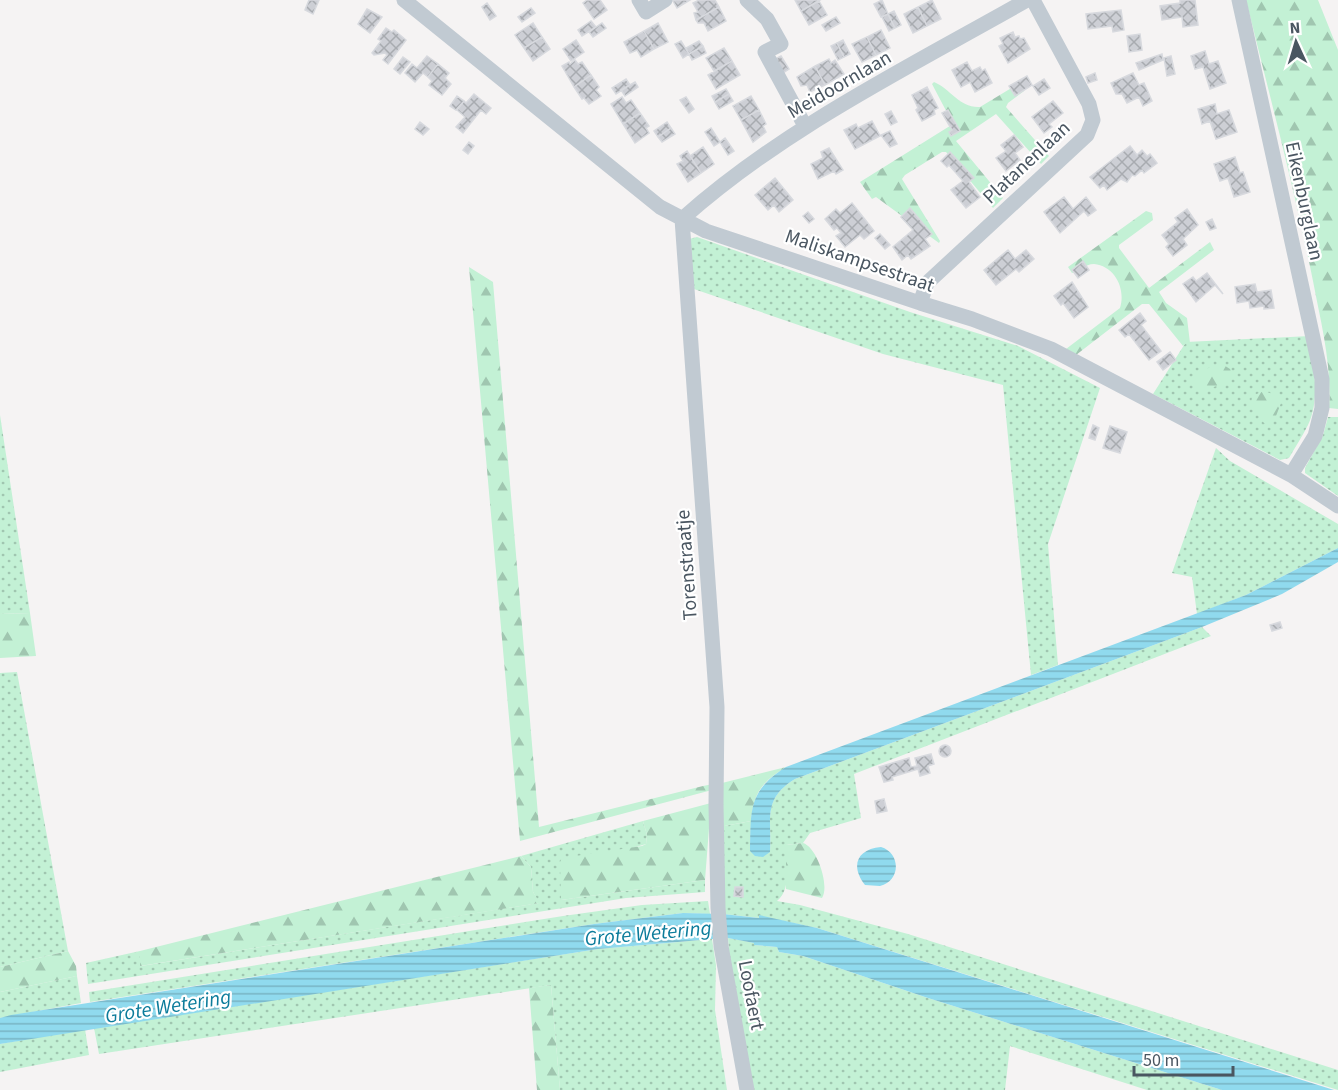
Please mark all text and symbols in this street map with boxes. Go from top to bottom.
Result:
north arrow [1266,12,1326,72]
text: N [1289,17,1301,39]
street label: Meidoornlaan [782,44,897,126]
street label: Platanenlaan [977,115,1077,211]
street label: Eikenburglaan [1278,139,1330,263]
street label: Maliskampsestraat [781,222,938,300]
street label: Torenstraatje [669,509,705,621]
water label: Grote Wetering [583,913,713,953]
street label: Loofaert [731,958,772,1033]
water label: Grote Wetering [103,981,233,1031]
scale bar [1134,1039,1233,1077]
text: 50 m [1143,1048,1179,1073]

